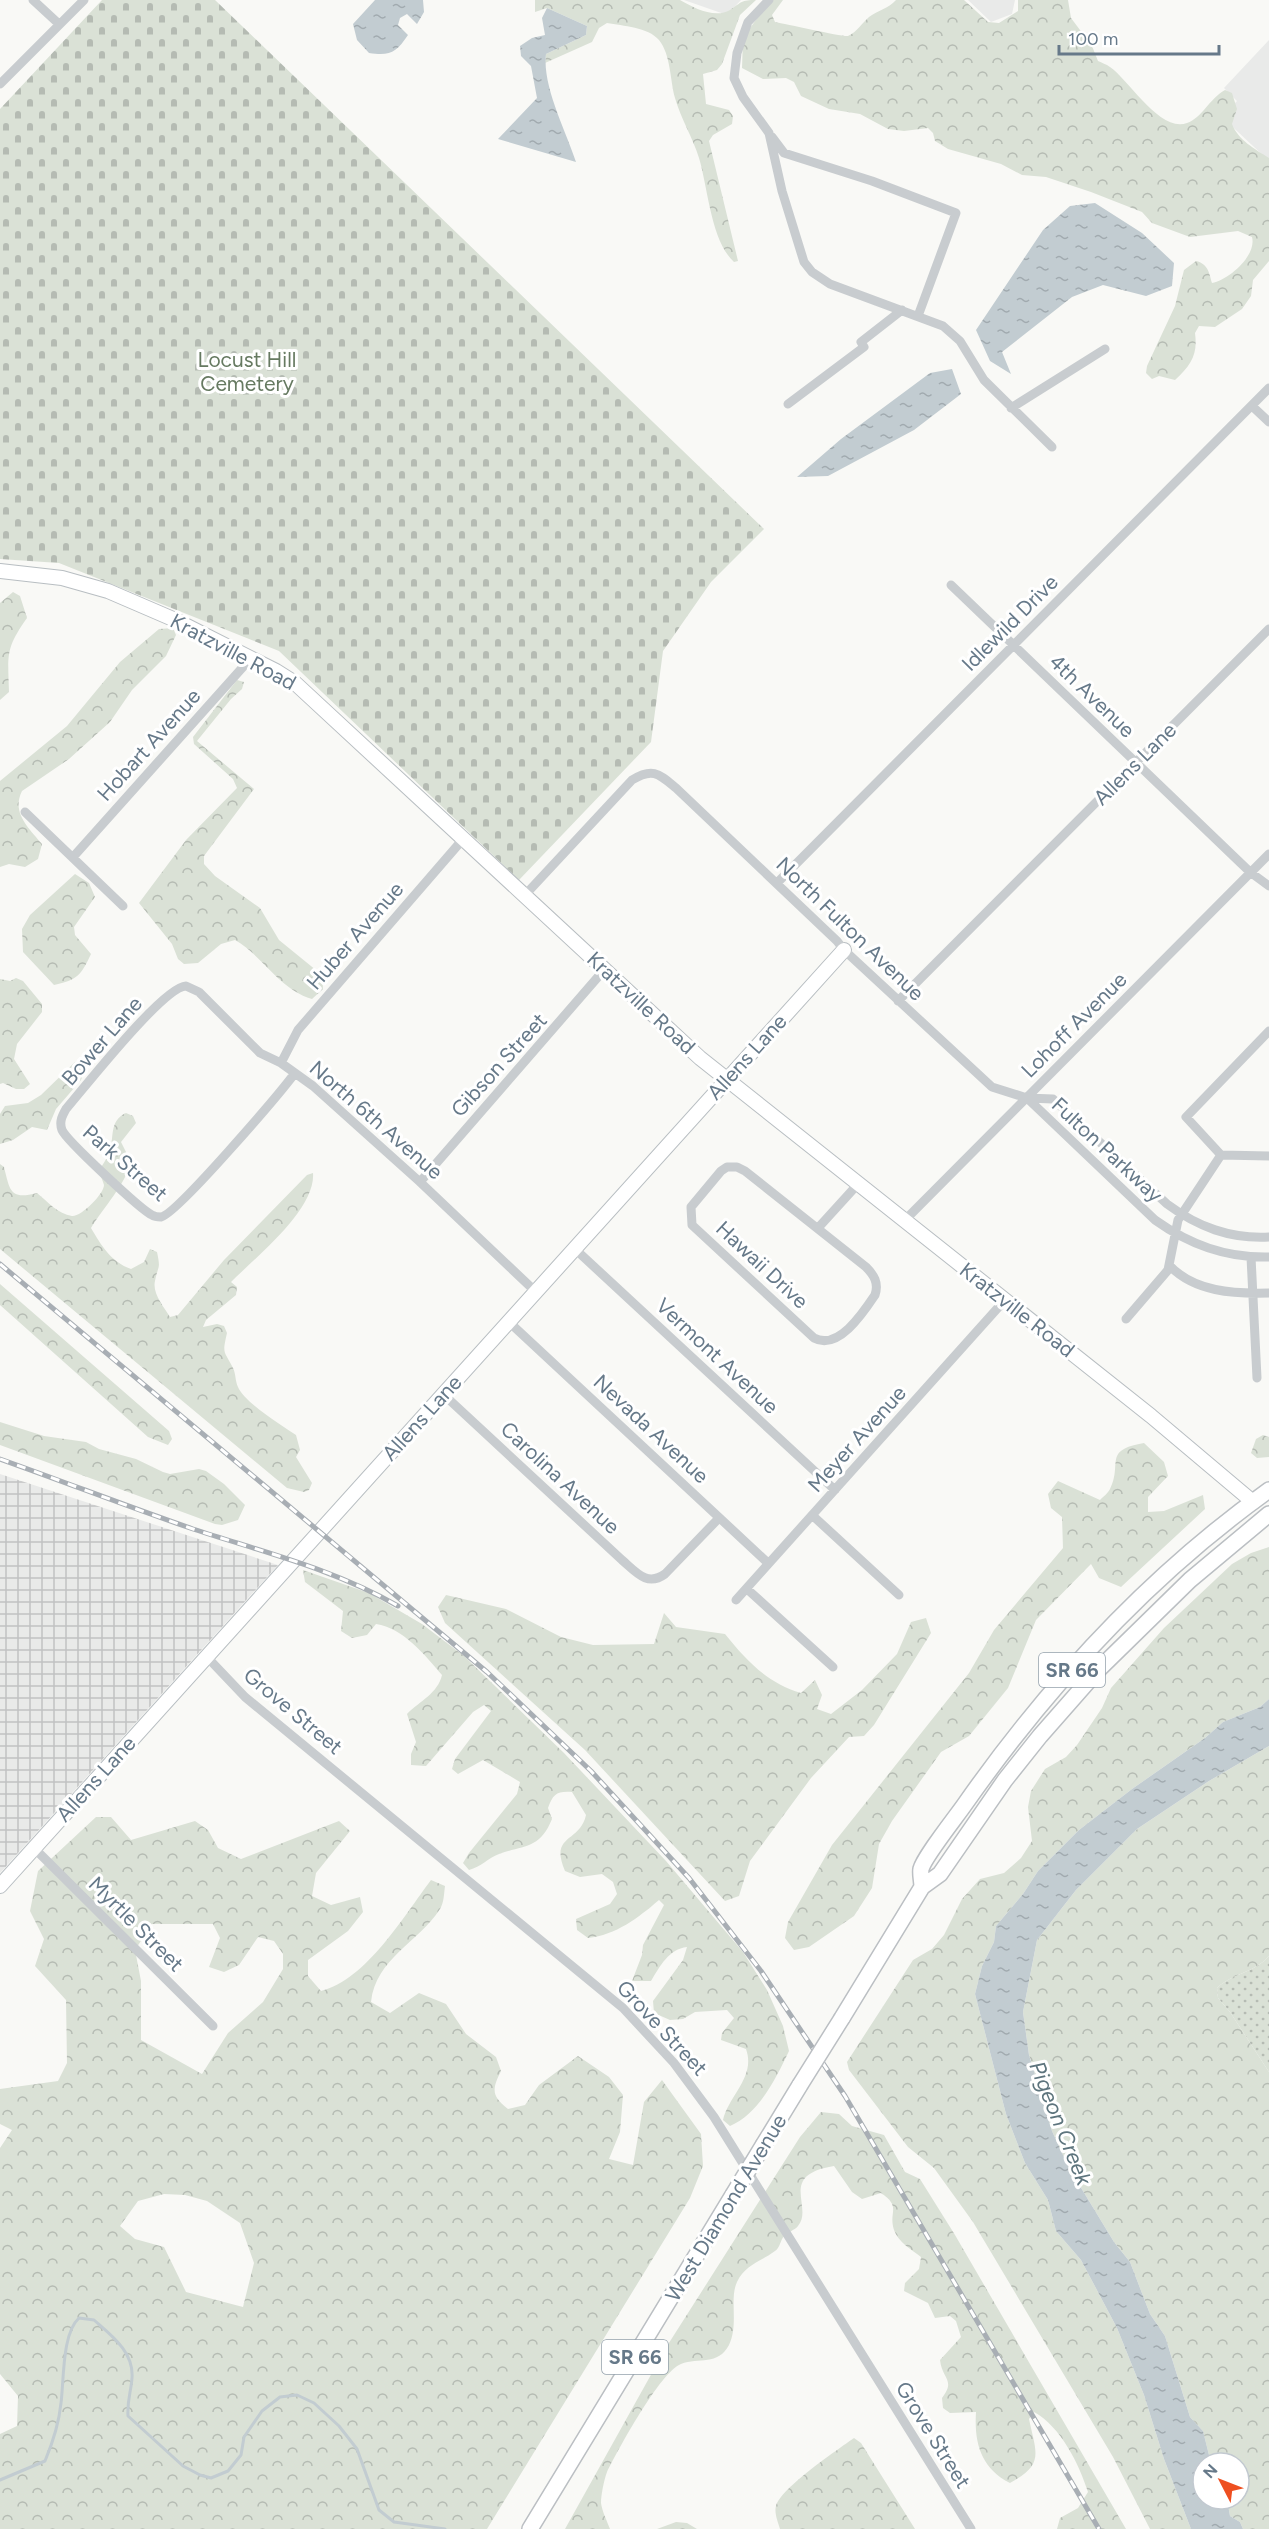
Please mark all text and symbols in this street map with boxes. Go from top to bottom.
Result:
scale bar [1059,18,1220,56]
text: 100 m [1068,28,1118,50]
park label: Locust Hill Cemetery [198,347,296,396]
street label: Idlewild Drive [956,569,1063,676]
street label: Kratzville Road [166,608,300,695]
street label: 4th Avenue [1044,649,1140,742]
street label: Hobart Avenue [92,683,205,806]
street label: Allens Lane [1088,717,1181,810]
street label: North Fulton Avenue [771,852,929,1006]
street label: Huber Avenue [301,877,408,995]
street label: Kratzville Road [582,946,701,1059]
street label: Lohoff Avenue [1016,967,1132,1083]
street label: Bower Lane [56,991,147,1090]
street label: Gibson Street [446,1008,552,1122]
street label: Allens Lane [702,1009,792,1105]
street label: North 6th Avenue [305,1055,448,1184]
street label: Fulton Parkway [1047,1092,1168,1207]
street label: Park Street [78,1119,173,1206]
street label: Hawaii Drive [711,1216,814,1314]
street label: Kratzville Road [955,1257,1080,1362]
street label: Vermont Avenue [651,1293,784,1419]
street label: Nevada Avenue [589,1369,714,1488]
street label: Allens Lane [377,1370,467,1466]
street label: Meyer Avenue [802,1380,911,1497]
street label: Carolina Avenue [496,1416,625,1539]
road number: SR 66 [1039,1653,1105,1687]
street label: Grove Street [239,1662,348,1759]
street label: Allens Lane [51,1731,141,1827]
street label: Myrtle Street [84,1871,189,1976]
street label: Grove Street [612,1975,713,2081]
water label: Pigeon Creek [1023,2057,1098,2190]
street label: West Diamond Avenue [660,2110,791,2306]
road number: SR 66 [602,2340,668,2374]
street label: Grove Street [891,2377,976,2493]
north arrow [1191,2451,1251,2511]
text: N [1199,2460,1221,2482]

